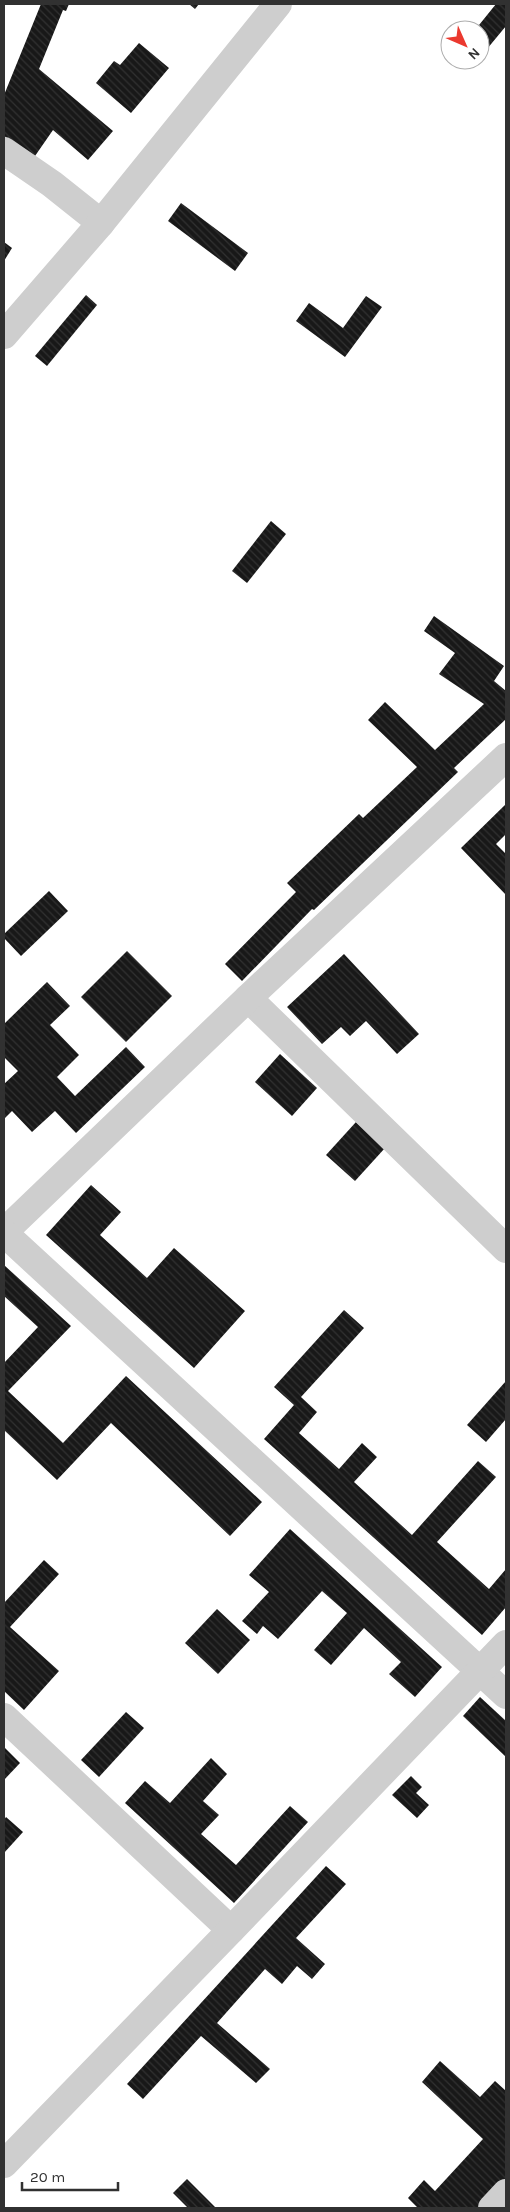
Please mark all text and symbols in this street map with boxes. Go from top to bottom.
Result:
north arrow [440,20,490,70]
text: N [464,44,483,63]
scale bar [22,2160,119,2192]
text: 20 m [30,2168,65,2186]

